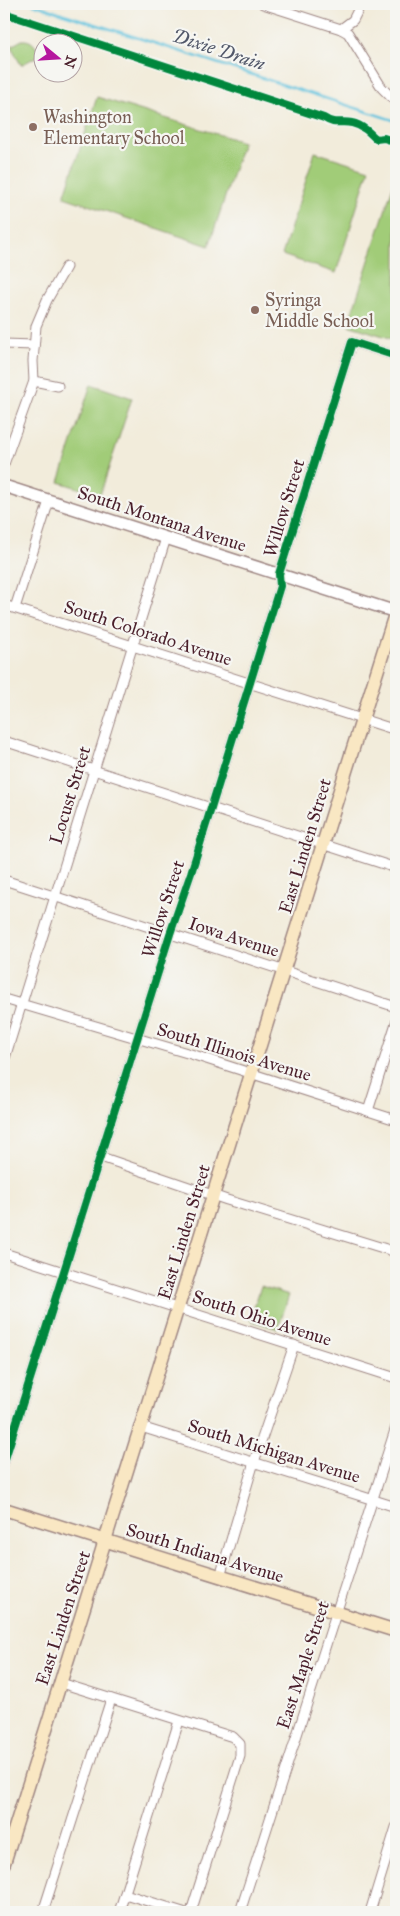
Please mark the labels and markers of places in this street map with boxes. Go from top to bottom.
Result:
place label: Washington Elementary School [43,106,185,149]
marker: Washington Elementary School [27,121,39,133]
place label: Syringa Middle School [265,289,374,332]
marker: Syringa Middle School [249,304,261,316]

